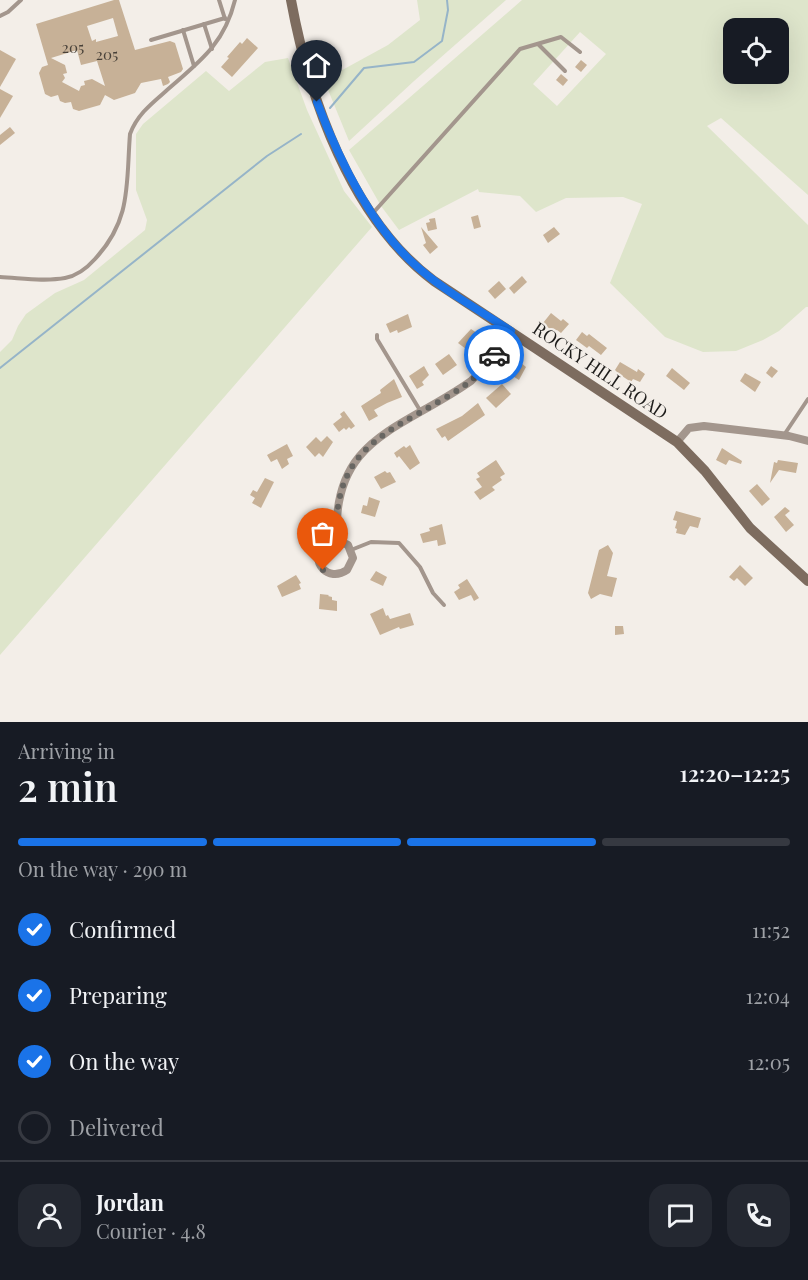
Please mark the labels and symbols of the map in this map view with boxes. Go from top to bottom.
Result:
house number: 205 [62,37,84,57]
pin [291,40,342,102]
house number: 205 [96,44,118,64]
street label: ROCKY HILL ROAD [528,316,673,424]
courier [464,325,524,385]
pin [297,508,348,570]

